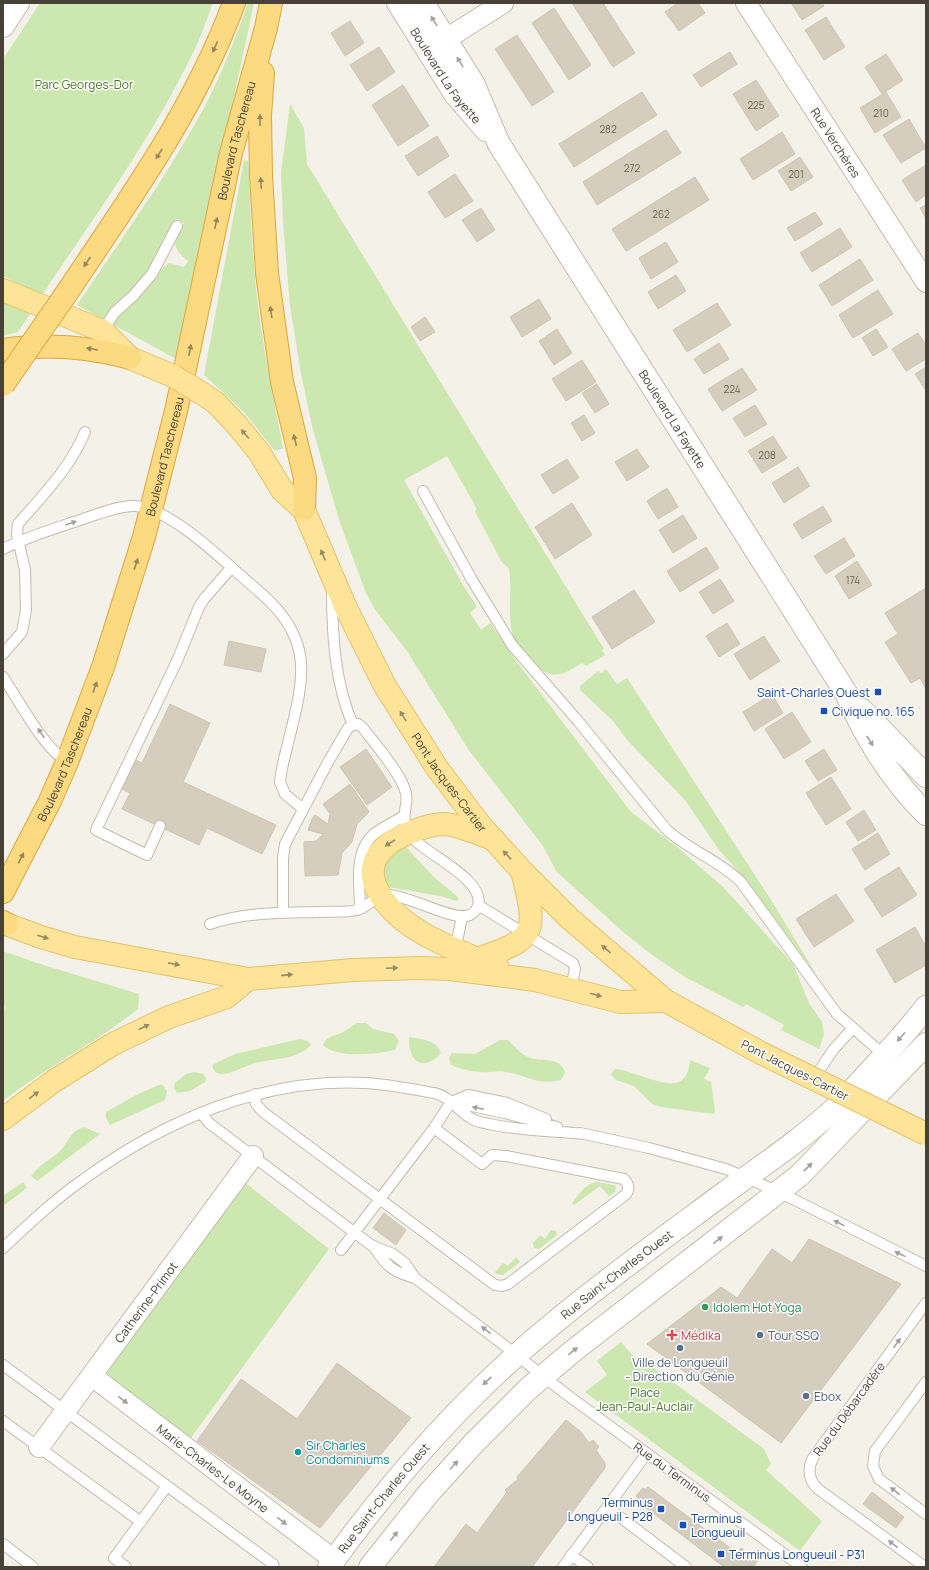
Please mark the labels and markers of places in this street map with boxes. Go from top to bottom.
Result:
place label: Saint-Charles Ouest [757,684,870,701]
marker: Saint-Charles Ouest [873,687,883,697]
place label: Civique no. 165 [832,703,914,720]
marker: Civique no. 165 [819,706,829,716]
place label: Idolem Hot Yoga [713,1299,801,1316]
marker: Idolem Hot Yoga [700,1302,710,1312]
place label: Médika [681,1327,721,1344]
place label: Tour SSQ [768,1327,819,1344]
marker: Médika [666,1329,678,1341]
marker: Tour SSQ [755,1330,765,1340]
marker: Ville de Longueuil - Direction du Génie [675,1343,685,1353]
place label: Ville de Longueuil - Direction du Génie [625,1354,735,1385]
place label: Ebox [814,1388,842,1405]
marker: Ebox [801,1391,811,1401]
place label: Sir Charles Condominiums [306,1437,390,1468]
marker: Sir Charles Condominiums [293,1447,303,1457]
place label: Terminus Longueuil - P28 [568,1494,653,1525]
marker: Terminus Longueuil - P28 [656,1504,666,1514]
place label: Terminus Longueuil [691,1510,745,1541]
marker: Terminus Longueuil [678,1520,688,1530]
place label: Terminus Longueuil - P31 [729,1546,865,1563]
marker: Terminus Longueuil - P31 [716,1549,726,1559]

